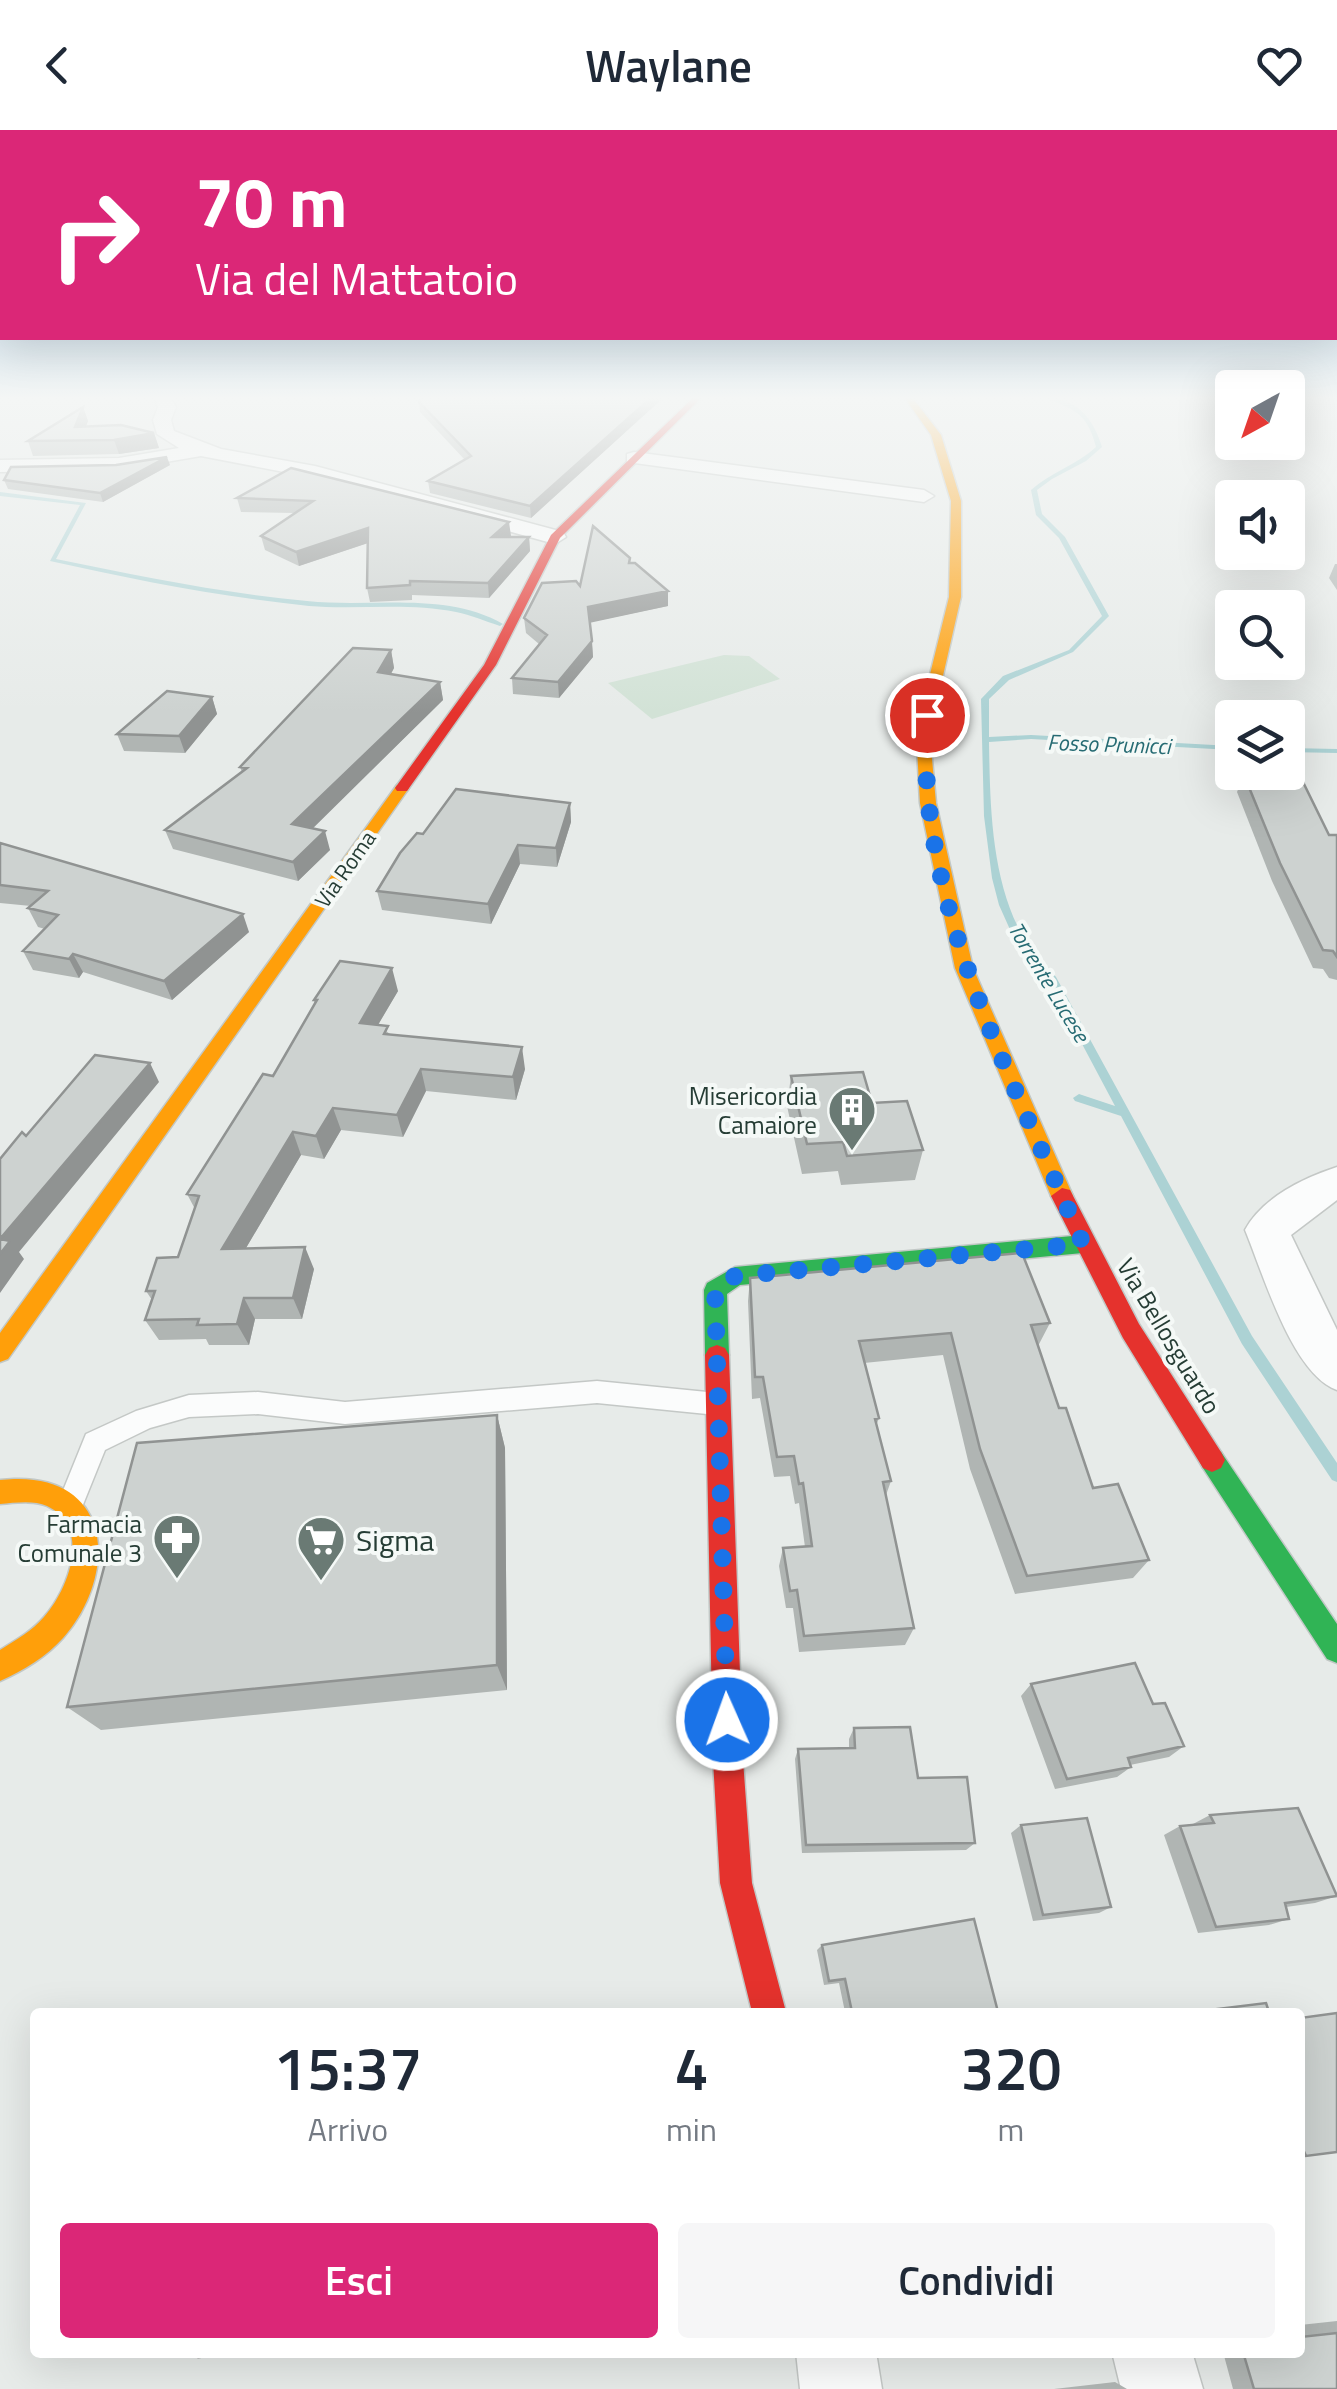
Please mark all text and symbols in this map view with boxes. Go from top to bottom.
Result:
text: Waylane [585,31,752,99]
icon: back [30,38,85,93]
icon: heart [1252,38,1307,93]
text: 70 m [195,148,348,254]
icon: right [30,170,160,300]
text: Via del Mattatoio [195,244,518,312]
north arrow [1215,370,1305,460]
map controls [1215,370,1305,790]
button: sound [1215,480,1305,570]
button: search [1215,590,1305,680]
pin [885,673,970,758]
icon: arrive [900,688,955,743]
button: layers [1215,700,1305,790]
water label: Fosso Prunicci [1047,725,1174,763]
street label: Via Roma [306,823,384,915]
water label: Torrente Lucese [1000,915,1099,1050]
place label: Misericordia Camaiore [689,1077,817,1144]
building icon: Misericordia Camaiore [826,1084,878,1152]
street label: Via Bellosguardo [1107,1251,1231,1421]
place label: Farmacia Comunale 3 [17,1505,142,1572]
pharmacy icon: Farmacia Comunale 3 [151,1512,203,1580]
supermarket icon: Sigma [295,1514,347,1582]
place label: Sigma [356,1517,434,1563]
position arrow [675,1668,779,1772]
text: 15:37 [274,2022,422,2113]
text: 4 [675,2022,708,2113]
text: 320 [961,2022,1061,2113]
text: Arrivo [308,2105,388,2153]
text: min [666,2105,717,2153]
text: m [998,2105,1024,2153]
button: Esci [60,2223,658,2338]
button: Condividi [678,2223,1275,2338]

